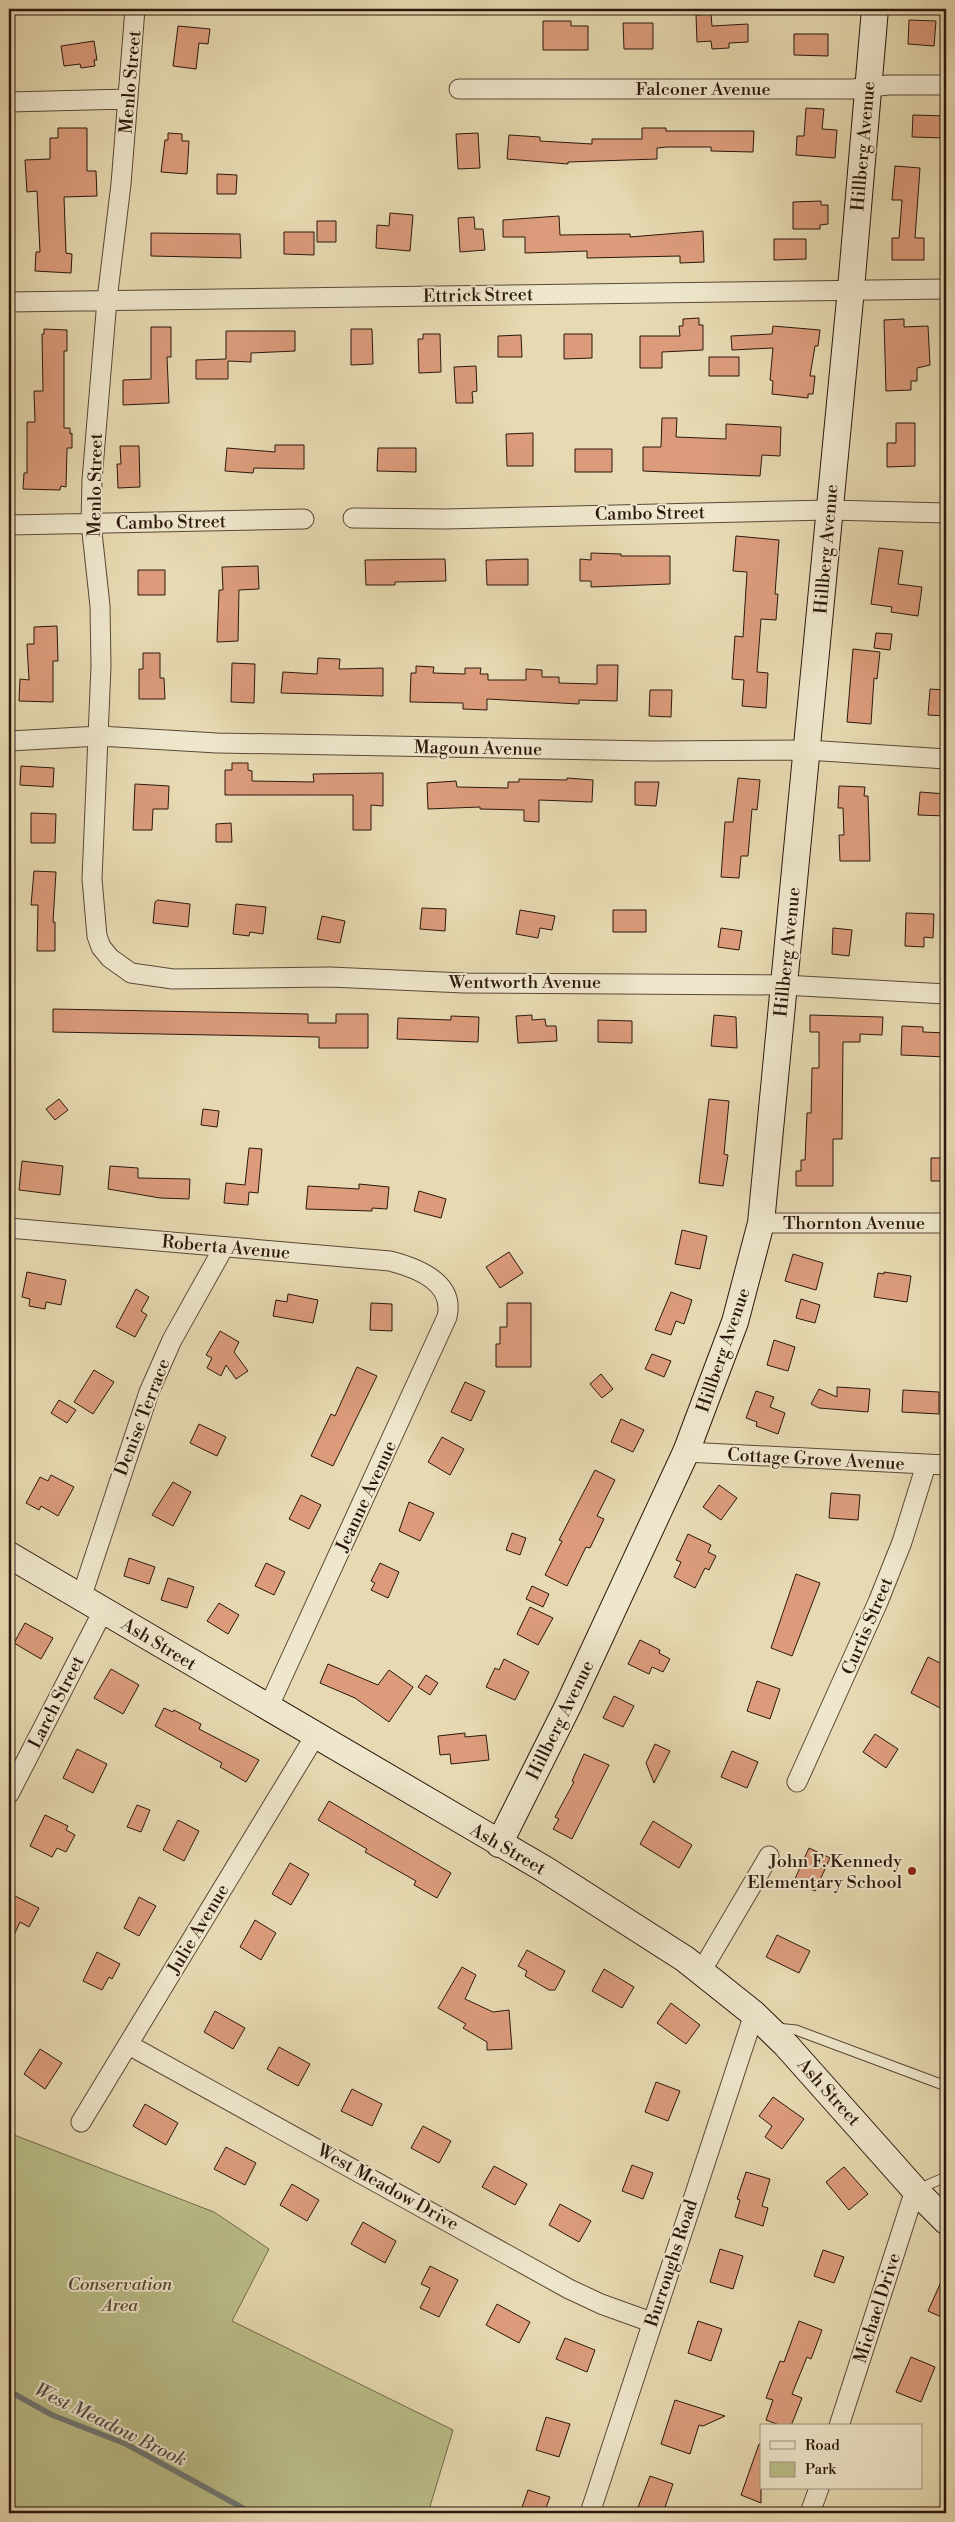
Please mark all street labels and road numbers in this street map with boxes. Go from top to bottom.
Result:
street label: Menlo Street [115,29,147,135]
street label: Falconer Avenue [636,78,770,101]
street label: Hillberg Avenue [846,80,881,212]
street label: Ettrick Street [423,283,534,308]
street label: Menlo Street [83,432,108,537]
street label: Hillberg Avenue [809,483,844,615]
street label: Cambo Street [595,501,706,526]
street label: Cambo Street [116,510,227,535]
street label: Magoun Avenue [414,736,542,761]
street label: Hillberg Avenue [769,886,806,1018]
street label: Wentworth Avenue [448,971,601,994]
street label: Thornton Avenue [783,1212,925,1235]
street label: Roberta Avenue [161,1230,291,1265]
street label: Hillberg Avenue [691,1285,756,1416]
street label: Denise Terrace [110,1355,175,1479]
street label: Jeanne Avenue [330,1437,402,1556]
street label: Cottage Grove Avenue [727,1443,905,1476]
street label: Curtis Street [837,1573,899,1678]
street label: Ash Street [116,1613,201,1676]
street label: Larch Street [23,1652,90,1752]
street label: Hillberg Avenue [522,1657,599,1784]
street label: Ash Street [465,1818,550,1881]
street label: Julie Avenue [162,1880,234,1979]
street label: Ash Street [791,2053,866,2132]
street label: West Meadow Drive [312,2138,463,2236]
street label: Burroughs Road [640,2196,703,2331]
street label: Michael Drive [849,2250,906,2366]

